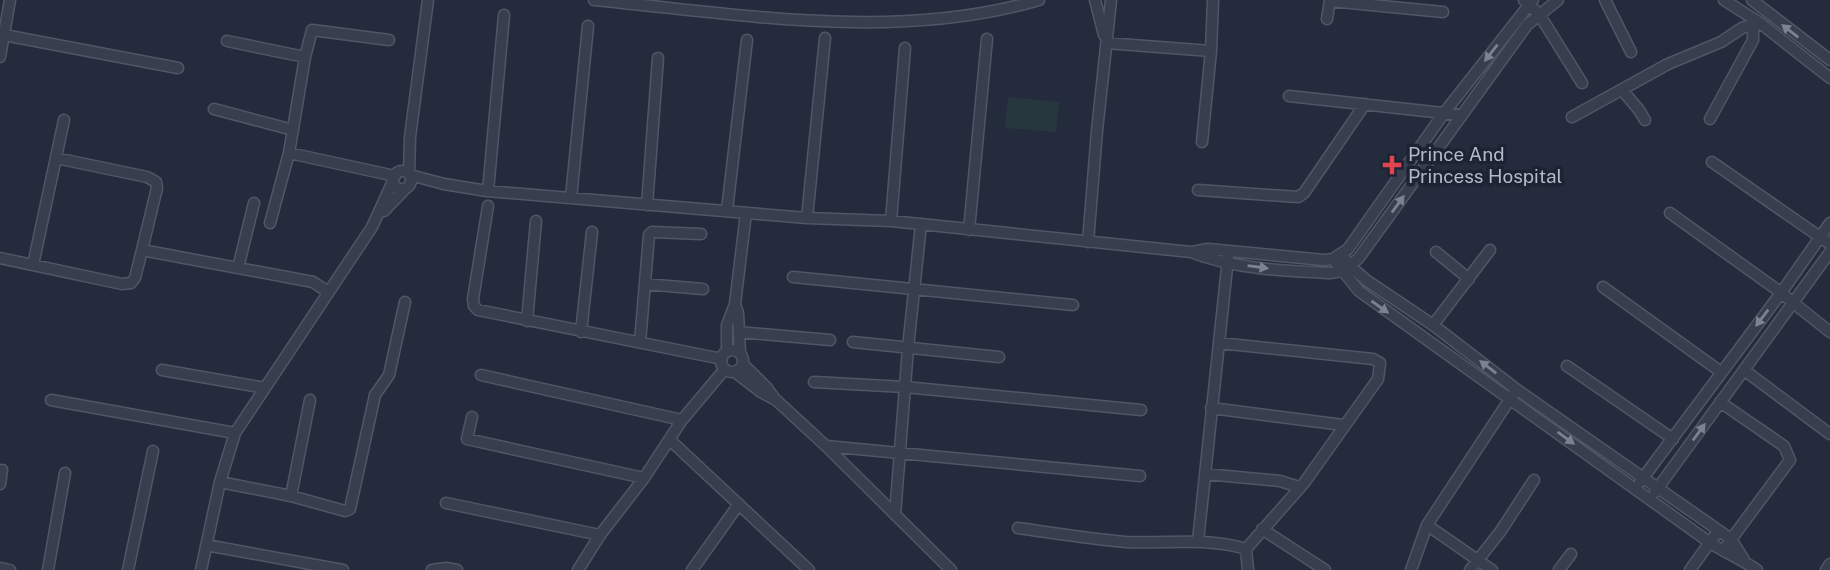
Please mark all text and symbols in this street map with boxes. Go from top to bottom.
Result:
one-way arrow [1781,24,1799,38]
one-way arrow [1484,44,1498,62]
place label: Prince And Princess Hospital [1408,143,1562,187]
marker: Prince And Princess Hospital [1382,155,1402,175]
one-way arrow [1391,195,1406,213]
one-way arrow [1247,261,1269,272]
one-way arrow [1371,300,1389,314]
one-way arrow [1754,309,1769,327]
one-way arrow [1479,360,1497,375]
one-way arrow [1691,423,1705,441]
one-way arrow [1557,431,1575,445]

